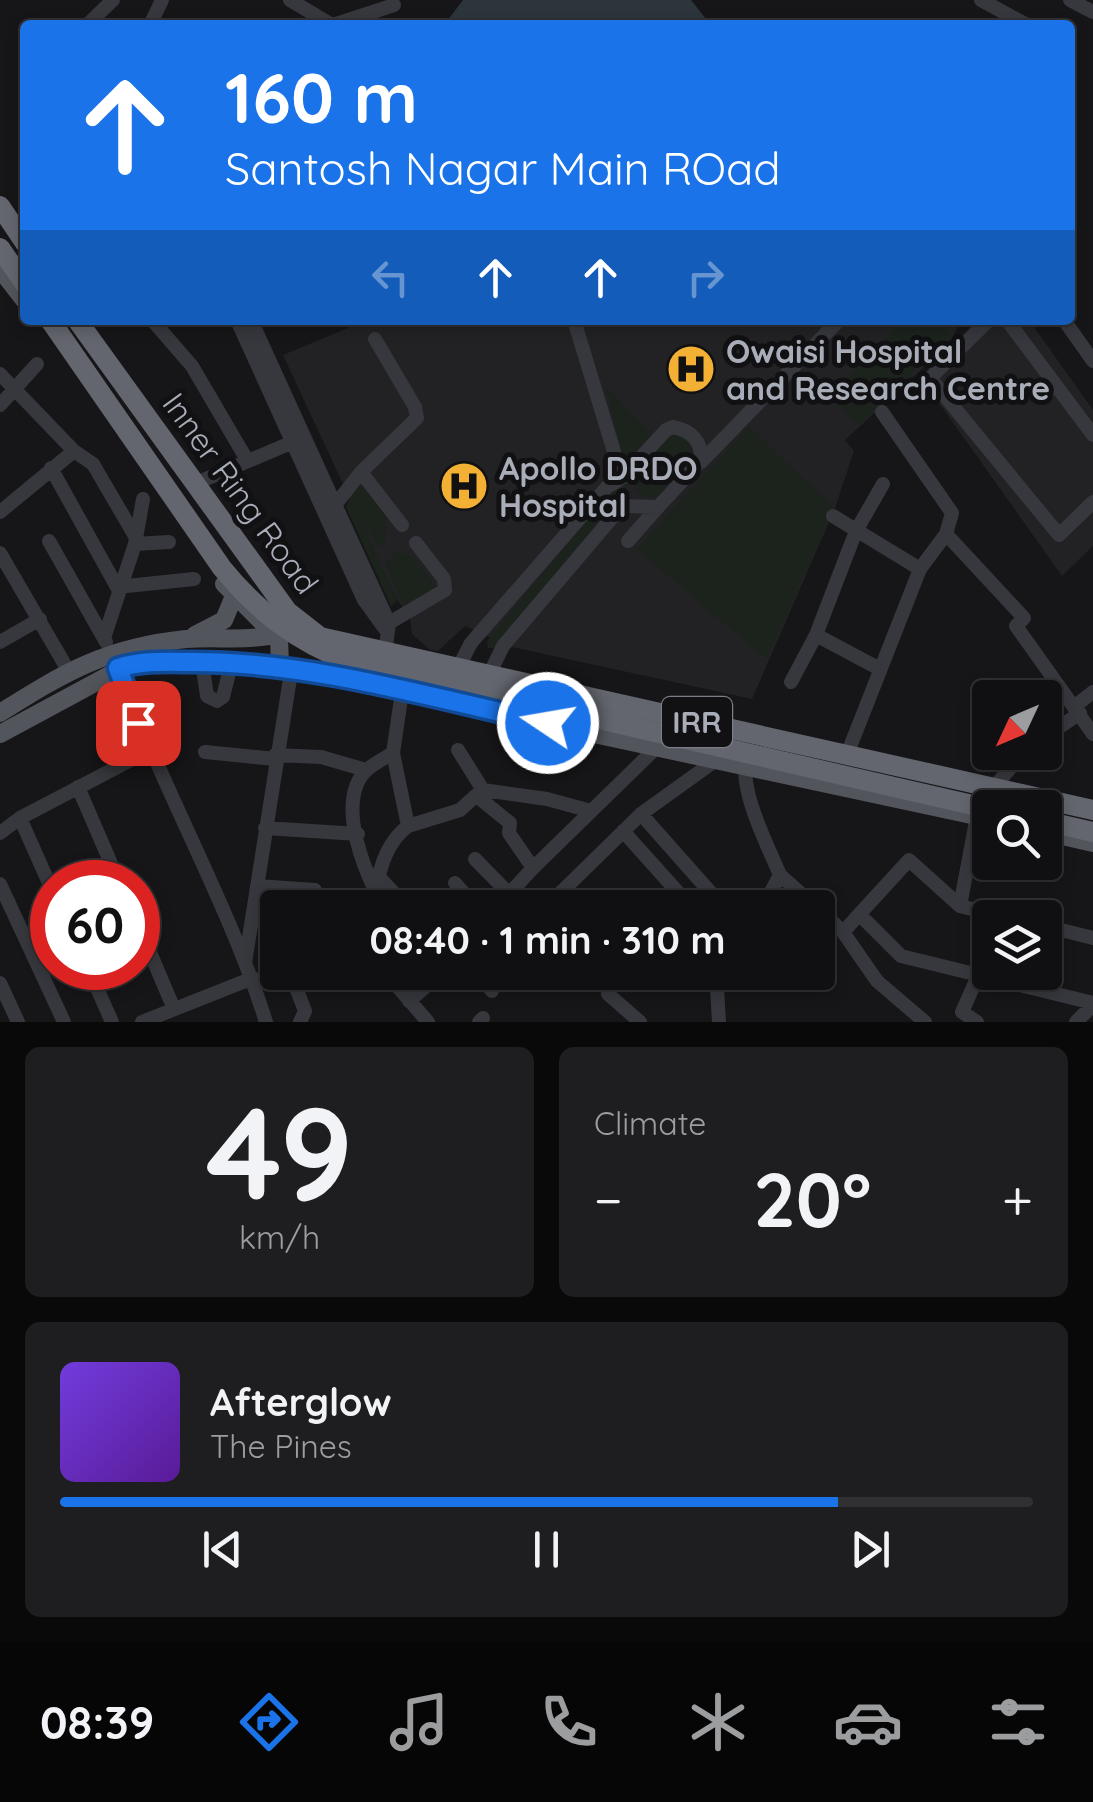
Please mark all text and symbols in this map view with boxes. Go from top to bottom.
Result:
text: 160 m [225,53,418,141]
icon: ahead [60,60,190,190]
text: Santosh Nagar Main ROad [225,140,781,196]
icon: left [363,250,418,305]
icon: ahead [468,250,523,305]
icon: ahead [573,250,628,305]
icon: right [678,250,733,305]
place label: Owaisi Hospital and Research Centre [726,331,1050,408]
hospital icon: Owaisi Hospital and Research Centre [665,343,717,395]
street label: Inner Ring Road [155,385,327,601]
place label: Apollo DRDO Hospital [499,448,697,525]
hospital icon: Apollo DRDO Hospital [438,460,490,512]
position arrow [496,671,600,775]
north arrow [972,680,1062,770]
map controls [972,680,1062,990]
pin [96,681,181,766]
icon: arrive [111,696,166,751]
road number: IRR [662,697,732,747]
button: search [972,790,1062,880]
speed limit sign: 60 [30,860,160,990]
button: layers [972,900,1062,990]
text: 08:40 · 1 min · 310 m [370,916,725,964]
text: 49 [206,1070,353,1233]
text: Climate [594,1103,706,1143]
text: 20° [753,1152,871,1246]
text: − [594,1165,623,1234]
text: + [1002,1165,1033,1234]
text: km/h [239,1217,320,1257]
text: Afterglow [210,1378,392,1426]
text: The Pines [210,1426,352,1466]
icon: previous [195,1522,250,1577]
icon: pause [519,1522,574,1577]
icon: next [843,1522,898,1577]
icon: directions [234,1687,304,1757]
icon: music [384,1687,454,1757]
icon: phone [534,1687,604,1757]
icon: climate [683,1687,753,1757]
icon: car [833,1687,903,1757]
icon: filters [983,1687,1053,1757]
text: 08:39 [40,1694,154,1750]

